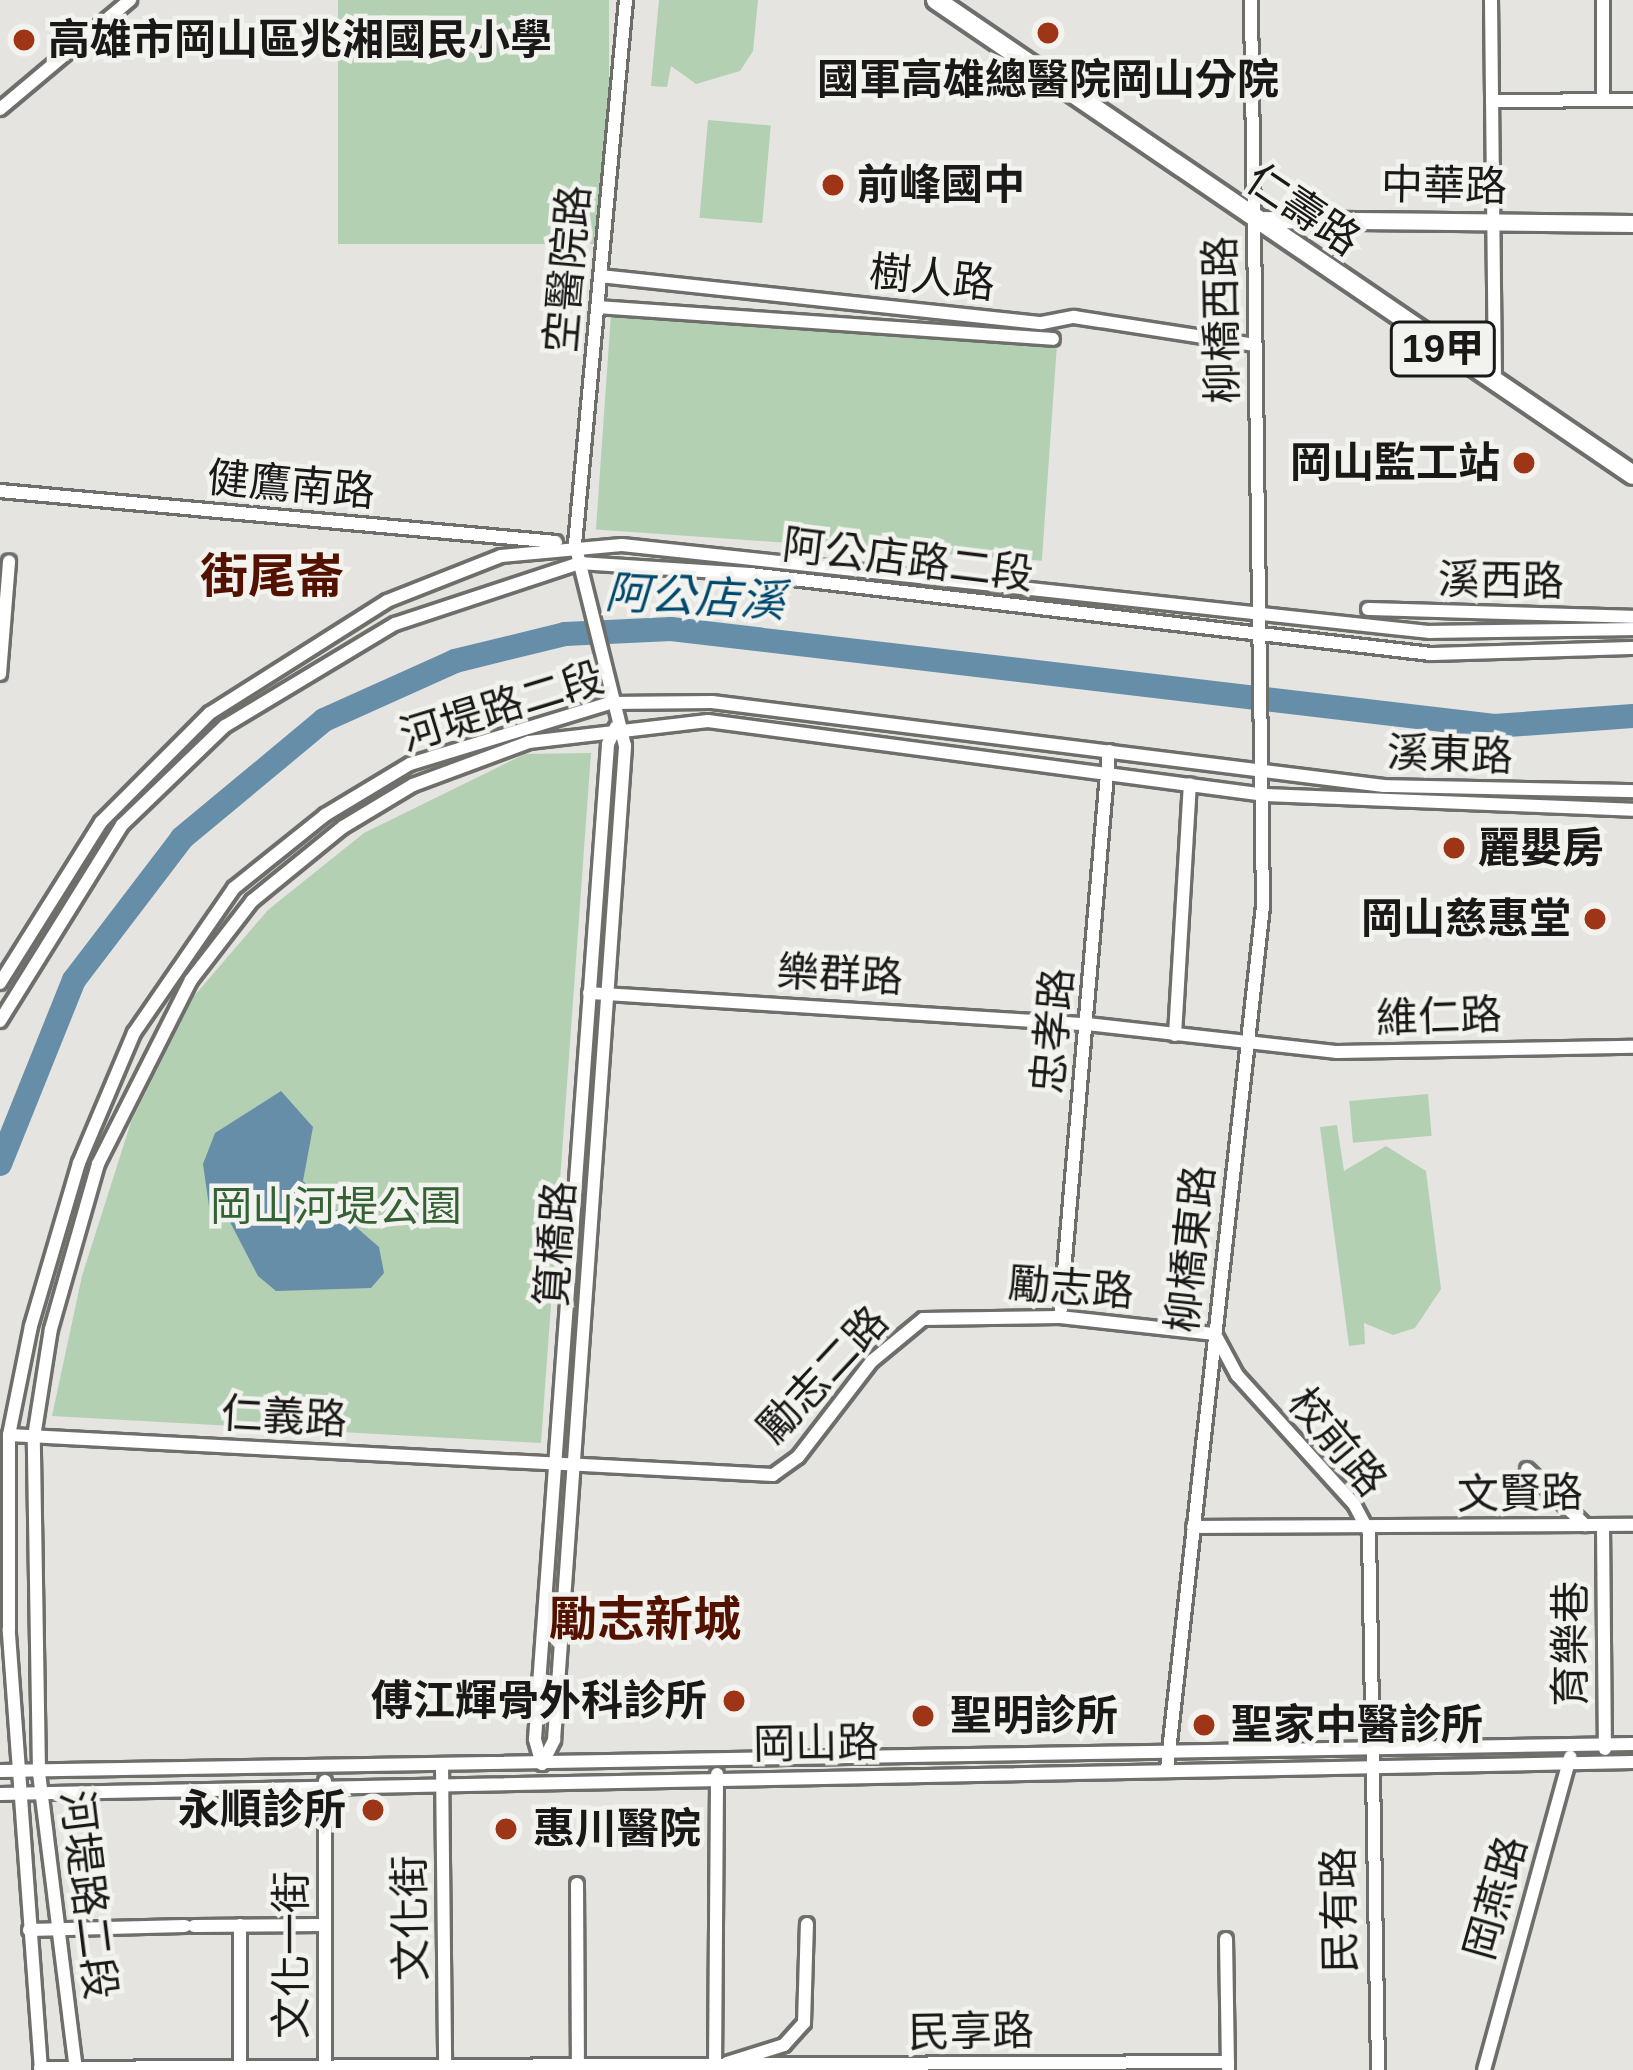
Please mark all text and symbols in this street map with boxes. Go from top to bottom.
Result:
place label: 高雄市岡山區兆湘國民小學 [48,15,552,65]
marker: 國軍高雄總醫院岡山分院 [1032,17,1064,49]
marker: 高雄市岡山區兆湘國民小學 [11,27,37,53]
place label: 國軍高雄總醫院岡山分院 [817,55,1279,105]
street label: 仁壽路 [1237,154,1369,266]
place label: 前峰國中 [857,160,1025,210]
street label: 中華路 [1381,160,1507,212]
marker: 前峰國中 [820,172,846,198]
street label: 空醫院路 [536,183,600,355]
street label: 柳橋西路 [1195,236,1249,404]
street label: 樹人路 [867,246,997,310]
road number: 19甲 [1389,316,1497,382]
place label: 岡山監工站 [1290,438,1500,488]
marker: 岡山監工站 [1511,450,1537,476]
street label: 健鷹南路 [205,453,377,517]
street label: 阿公店路二段 [780,520,1036,600]
district label: 街尾崙 [200,548,344,606]
street label: 溪西路 [1438,555,1564,607]
water label: 阿公店溪 [604,565,786,629]
street label: 河堤路二段 [394,652,610,762]
street label: 溪東路 [1386,728,1514,782]
place label: 麗嬰房 [1478,823,1604,873]
marker: 麗嬰房 [1441,835,1467,861]
place label: 岡山慈惠堂 [1361,894,1571,944]
marker: 岡山慈惠堂 [1582,906,1608,932]
street label: 樂群路 [776,947,904,1003]
street label: 忠孝路 [1022,966,1084,1096]
street label: 維仁路 [1375,990,1503,1044]
street label: 柳橋東路 [1157,1163,1225,1335]
street label: 筧橋路 [526,1179,586,1309]
park label: 岡山河堤公園 [210,1182,462,1232]
street label: 勵志路 [1006,1258,1136,1318]
street label: 勵志二路 [747,1296,899,1454]
street label: 校前路 [1277,1378,1397,1506]
street label: 仁義路 [220,1389,348,1445]
street label: 文賢路 [1457,1468,1583,1520]
street label: 育樂巷 [1546,1581,1596,1707]
district label: 勵志新城 [549,1591,741,1649]
place label: 傅江輝骨外科診所 [371,1676,707,1726]
marker: 傅江輝骨外科診所 [718,1685,750,1717]
place label: 聖明診所 [950,1691,1118,1741]
marker: 聖明診所 [907,1700,939,1732]
place label: 聖家中醫診所 [1231,1700,1483,1750]
marker: 聖家中醫診所 [1188,1709,1220,1741]
street label: 岡山路 [753,1718,879,1770]
place label: 永順診所 [178,1785,346,1835]
street label: 河堤路二段 [50,1788,126,2002]
marker: 永順診所 [357,1794,389,1826]
place label: 惠川醫院 [533,1804,701,1854]
marker: 惠川醫院 [490,1813,522,1845]
street label: 岡燕路 [1454,1830,1538,1966]
street label: 民有路 [1314,1847,1366,1973]
street label: 文化街 [385,1855,437,1981]
street label: 文化一街 [267,1871,317,2039]
street label: 民享路 [908,2006,1034,2058]

